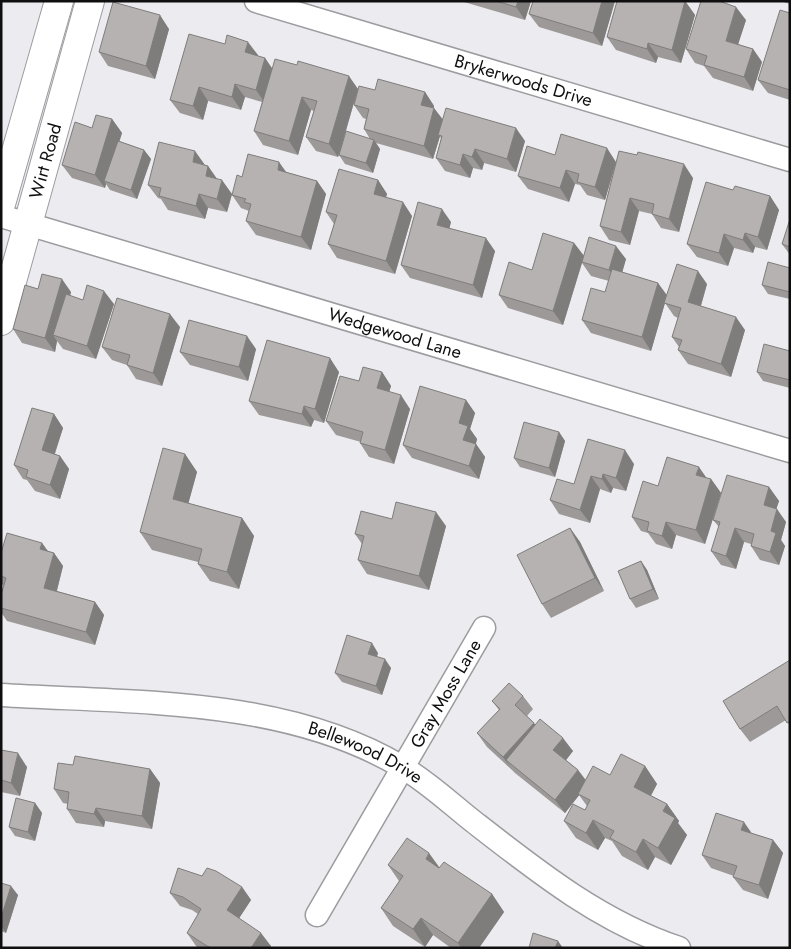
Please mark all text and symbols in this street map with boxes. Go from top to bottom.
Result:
street label: Brykerwoods Drive [451,48,596,113]
street label: Wirt Road [23,120,68,202]
street label: Wedgewood Lane [325,301,465,365]
street label: Gray Moss Lane [404,635,488,753]
street label: Bellewood Drive [305,715,428,790]

